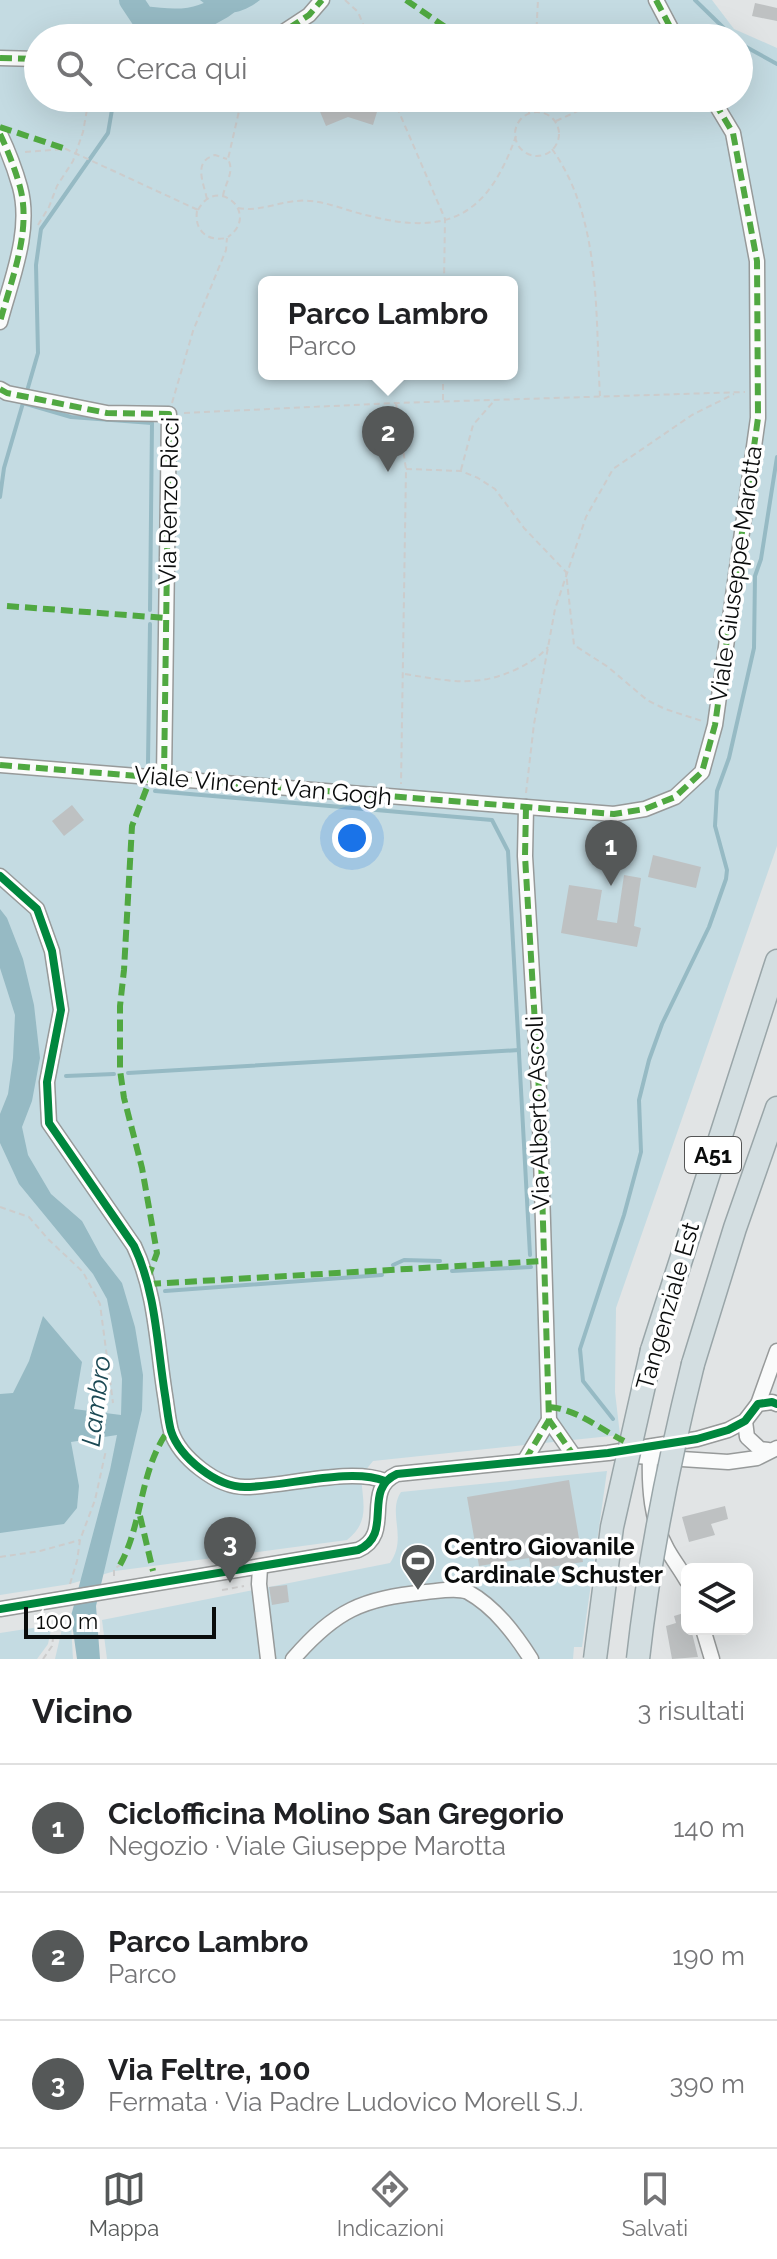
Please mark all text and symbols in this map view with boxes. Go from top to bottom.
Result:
search box [24,24,753,112]
icon: search [52,46,96,90]
text: Cerca qui [116,51,248,86]
popup [258,276,518,380]
text: Parco Lambro [288,296,488,331]
text: Parco [288,331,356,361]
pin: 2 [362,406,414,472]
street label: Via Renzo Ricci [153,417,184,585]
street label: Viale Giuseppe Marotta [703,444,768,704]
street label: Viale Vincent Van Gogh [133,760,393,811]
your location [332,818,372,858]
pin: 1 [585,820,637,886]
street label: Via Alberto Ascoli [520,1015,555,1211]
road number: A51 [685,1137,741,1173]
street label: Tangenziale Est [630,1219,705,1393]
water label: Lambro [76,1354,116,1448]
pin: 3 [204,1517,256,1583]
place label: Centro Giovanile Cardinale Schuster [444,1532,663,1589]
sports icon: Centro Giovanile Cardinale Schuster [399,1542,437,1592]
map controls [681,1563,753,1635]
button: layers [681,1563,753,1635]
scale bar [24,1603,216,1639]
text: 100 m [36,1608,98,1634]
text: Vicino [32,1691,133,1731]
text: 3 risultati [637,1696,745,1726]
text: Ciclofficina Molino San Gregorio [108,1796,564,1831]
text: 1 [52,1813,64,1843]
text: 140 m [673,1813,745,1843]
text: Negozio · Viale Giuseppe Marotta [108,1831,506,1861]
text: Parco Lambro [108,1924,309,1959]
text: 2 [51,1941,65,1971]
text: 190 m [672,1941,745,1971]
text: Parco [108,1959,177,1989]
text: Via Feltre, 100 [108,2052,311,2087]
text: 3 [51,2069,65,2099]
text: 390 m [669,2069,745,2099]
text: Fermata · Via Padre Ludovico Morell S.J. [108,2087,583,2117]
tab: Mappa [89,2167,159,2241]
tab: Indicazioni [337,2167,444,2241]
tab: Salvati [622,2167,688,2241]

